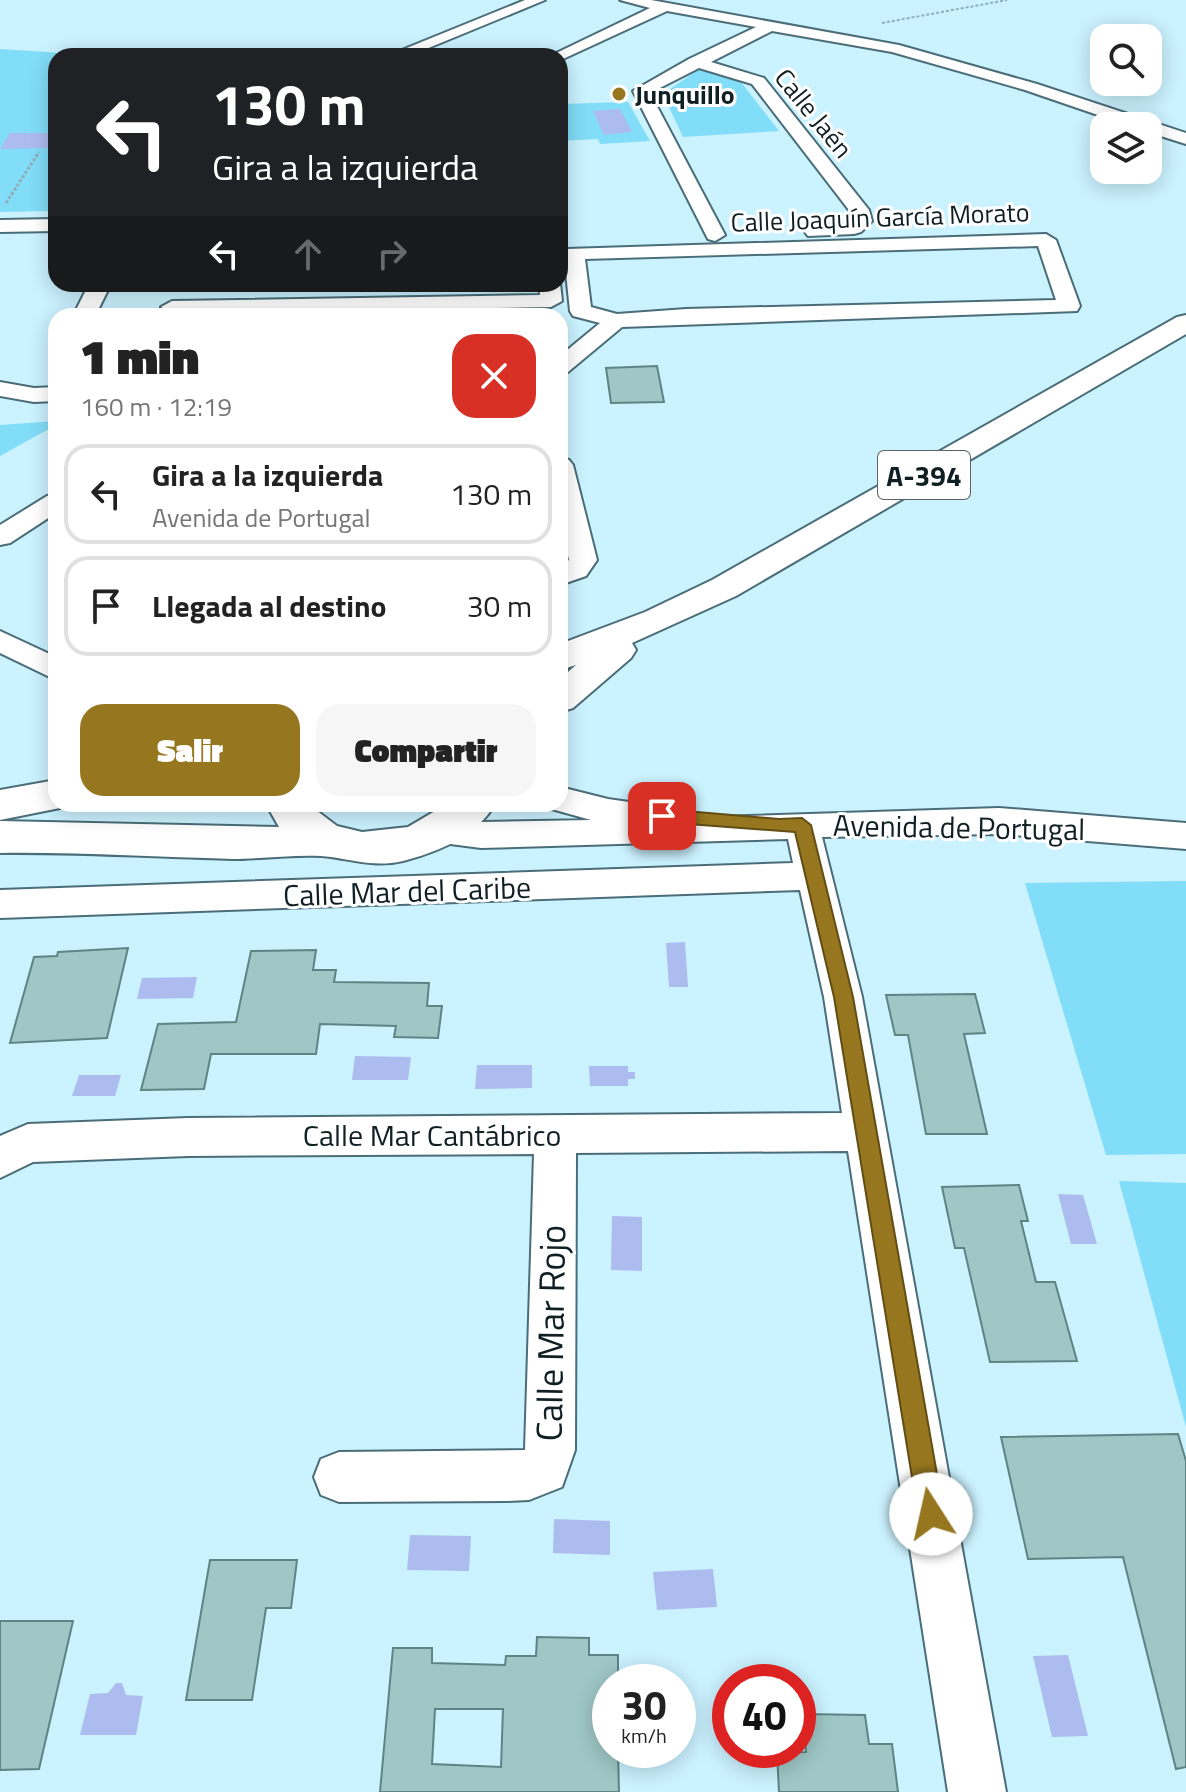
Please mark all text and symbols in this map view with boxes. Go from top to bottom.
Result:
map controls [1090,24,1162,184]
button: search [1090,24,1162,96]
street label: Calle Jaén [766,60,862,166]
text: 130 m [212,62,365,147]
place label: Junquillo [635,75,735,114]
icon: left [80,80,184,184]
marker: Junquillo [610,85,628,103]
button: layers [1090,112,1162,184]
text: Gira a la izquierda [212,139,478,194]
street label: Calle Joaquín García Morato [730,192,1030,242]
icon: left [202,232,246,276]
icon: ahead [286,232,330,276]
icon: right [370,232,414,276]
text: 1 min [80,320,199,393]
button: close [452,334,536,418]
text: 160 m · 12:19 [80,387,232,426]
road number: A-394 [878,451,970,499]
text: Gira a la izquierda [152,452,383,498]
text: 130 m [450,471,532,517]
icon: left [84,472,128,516]
text: Avenida de Portugal [152,498,371,537]
text: Llegada al destino [152,583,386,629]
text: 30 m [467,583,532,629]
icon: arrive [84,584,128,628]
button: Salir [80,704,300,796]
button: Compartir [316,704,536,796]
pin [628,782,696,850]
icon: arrive [640,794,684,838]
street label: Avenida de Portugal [833,802,1085,852]
street label: Calle Mar del Caribe [282,864,532,918]
street label: Calle Mar Cantábrico [303,1112,561,1158]
street label: Calle Mar Rojo [521,1224,579,1442]
position arrow [889,1472,973,1556]
speed limit sign: 40 [712,1664,816,1768]
text: 30 [622,1675,666,1736]
text: km/h [621,1720,667,1751]

